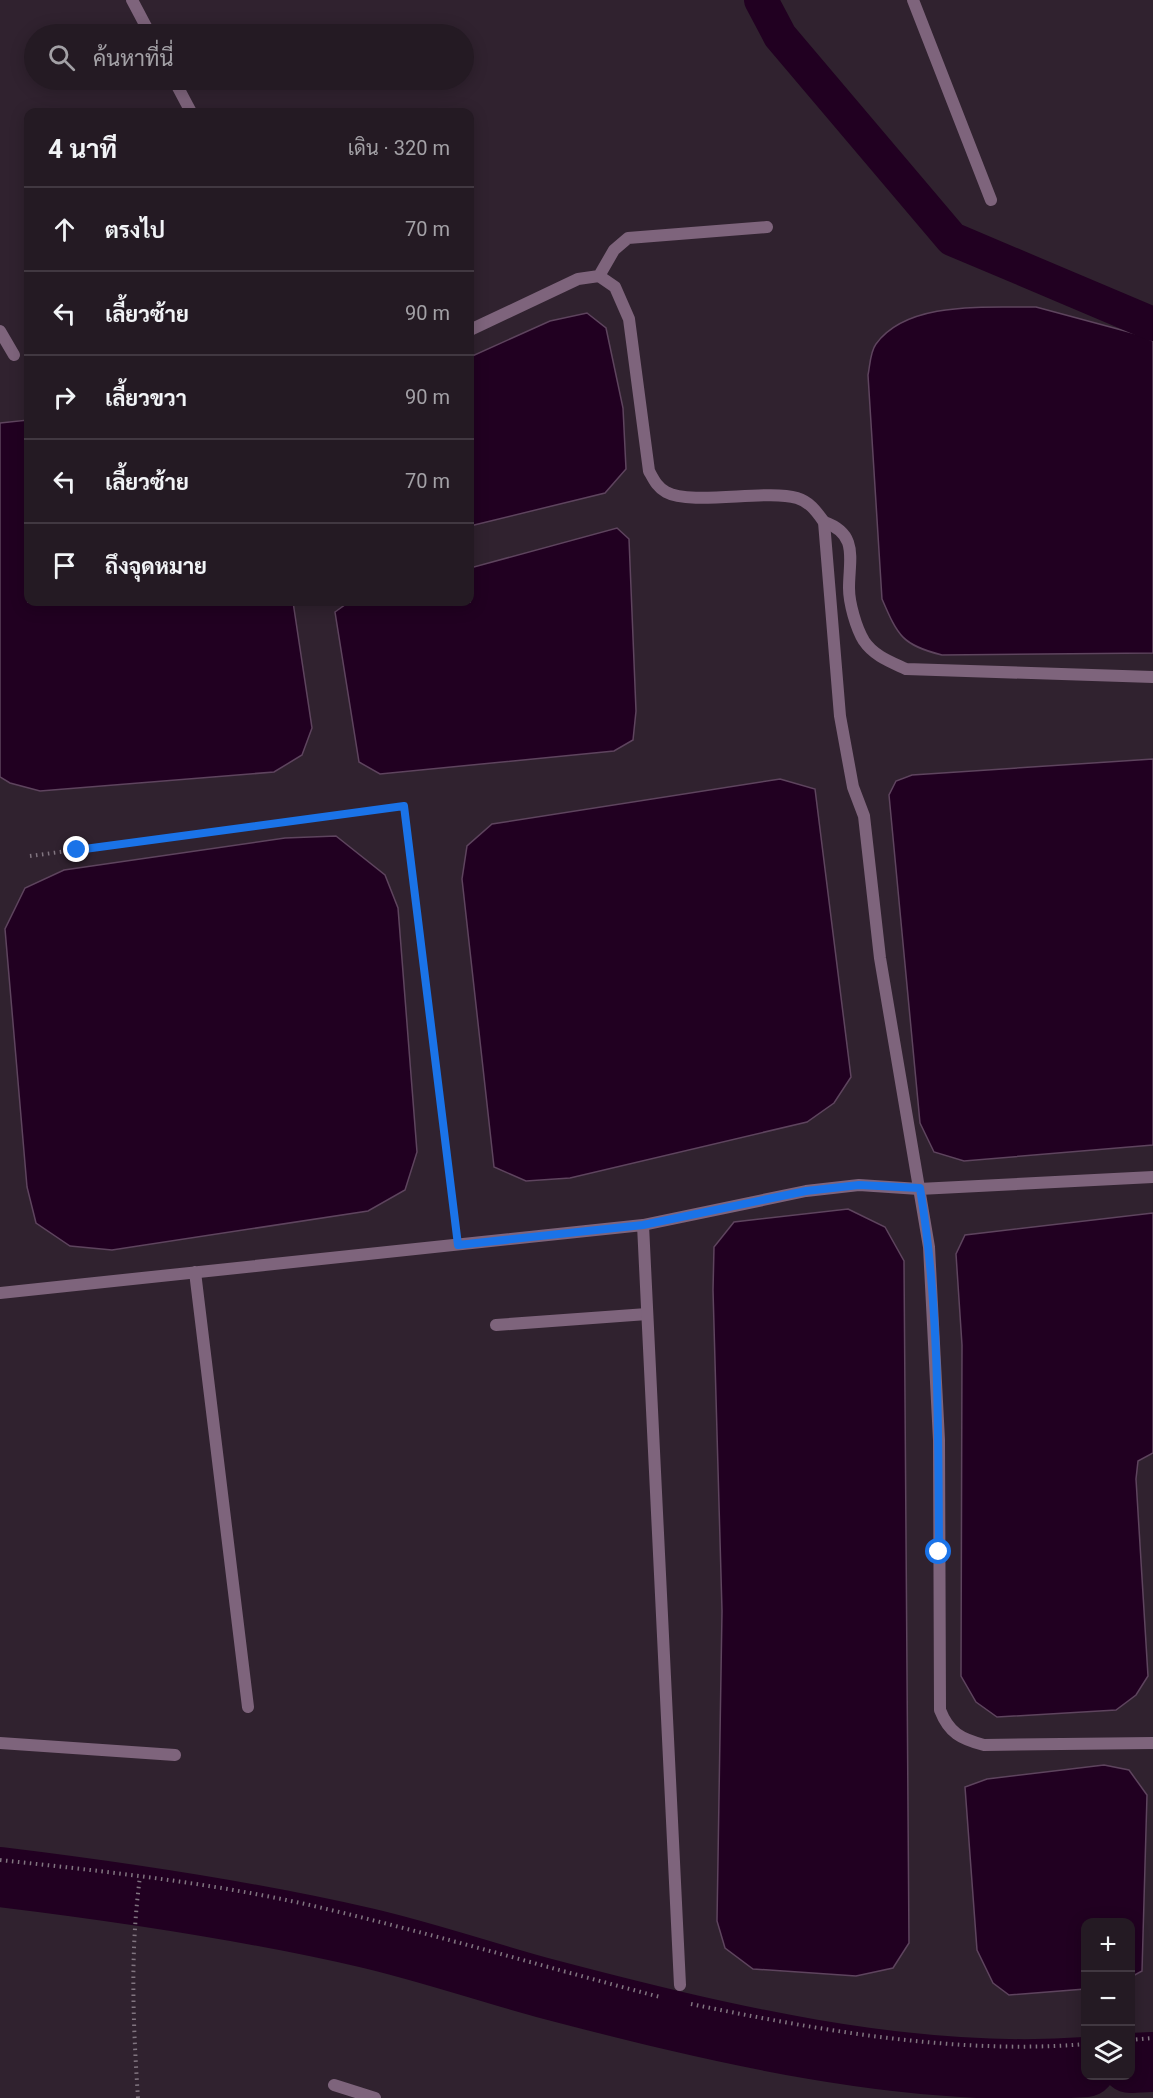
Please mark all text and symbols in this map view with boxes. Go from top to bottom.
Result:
search box [24,24,474,90]
icon: search [45,41,78,74]
text: ค้นหาที่นี่ [93,46,173,71]
text: 4 นาที [48,134,117,164]
text: เดิน · 320 m [348,136,450,160]
icon: ahead [48,213,81,246]
text: 70 m [405,217,450,241]
text: ตรงไป [105,218,165,243]
icon: left [48,297,81,330]
text: 90 m [405,301,450,325]
text: เลี้ยวซ้าย [105,302,189,327]
icon: right [48,381,81,414]
text: 90 m [405,385,450,409]
text: เลี้ยวขวา [105,386,187,411]
icon: left [48,465,81,498]
text: 70 m [405,469,450,493]
text: เลี้ยวซ้าย [105,470,189,495]
icon: arrive [48,549,81,582]
text: ถึงจุดหมาย [105,554,207,579]
route end [63,836,89,862]
route start [925,1538,951,1564]
map controls [1081,1918,1135,2080]
button: + [1081,1918,1135,1972]
button: − [1081,1972,1135,2026]
button: layers [1081,2026,1135,2080]

